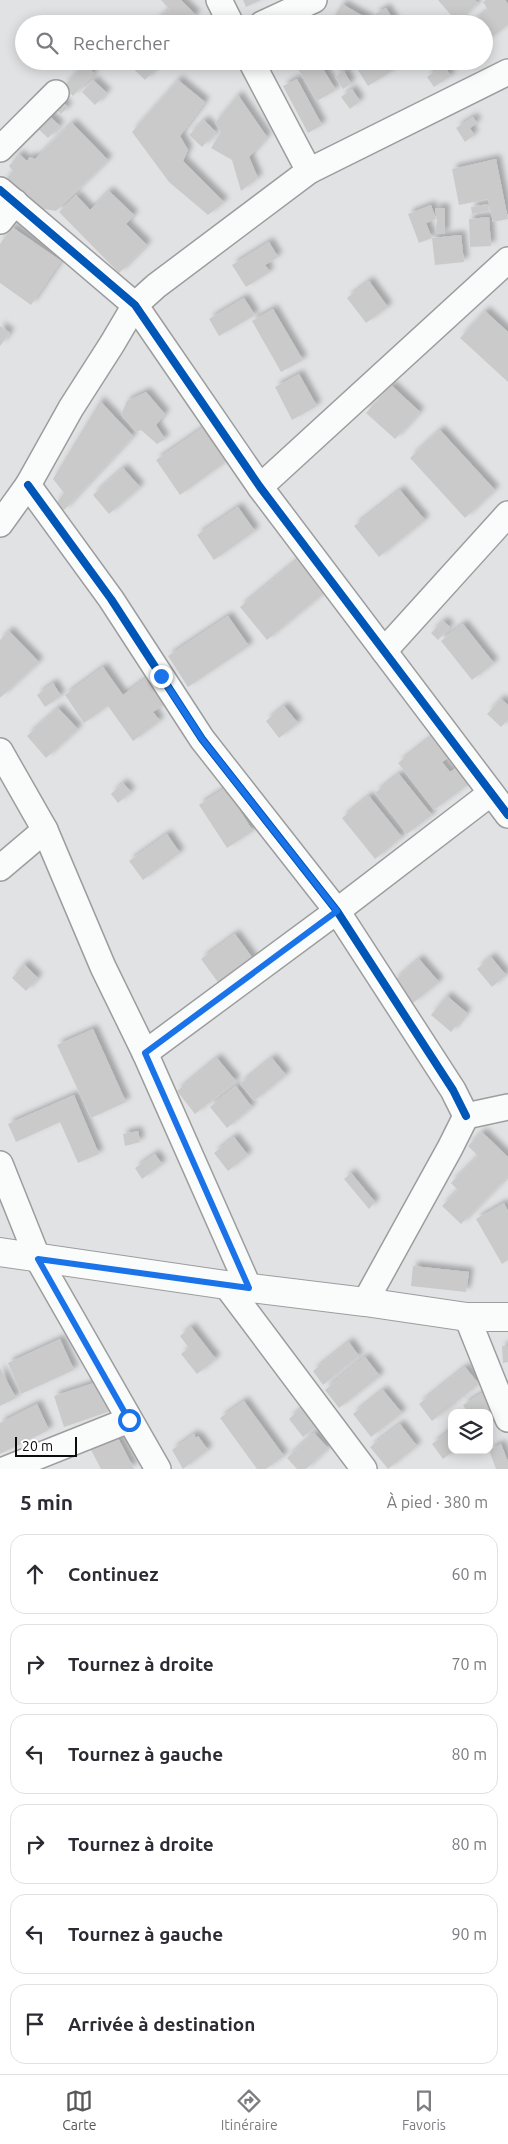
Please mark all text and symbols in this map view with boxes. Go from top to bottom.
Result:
search box [15,15,493,70]
icon: search [33,29,61,57]
text: Rechercher [73,32,170,54]
route end [150,665,173,688]
route start [118,1409,141,1432]
map controls [448,1409,493,1454]
button: layers [448,1409,493,1454]
scale bar [15,1434,78,1457]
text: 20 m [22,1438,53,1454]
text: 5 min [20,1490,73,1514]
text: À pied · 380 m [387,1493,488,1511]
icon: ahead [21,1560,49,1588]
text: Continuez [68,1563,158,1585]
text: 60 m [451,1565,487,1583]
icon: right [21,1650,49,1678]
text: Tournez à droite [68,1653,214,1675]
text: 70 m [451,1655,487,1673]
icon: left [21,1740,49,1768]
text: Tournez à gauche [68,1743,223,1765]
text: 80 m [451,1745,487,1763]
icon: right [21,1830,49,1858]
text: Tournez à droite [68,1833,214,1855]
text: 80 m [451,1835,487,1853]
icon: left [21,1920,49,1948]
text: Tournez à gauche [68,1923,223,1945]
text: 90 m [451,1925,487,1943]
icon: arrive [21,2010,49,2038]
text: Arrivée à destination [68,2013,255,2035]
tab: Carte [62,2087,96,2133]
tab: Itinéraire [221,2087,278,2133]
tab: Favoris [402,2087,446,2133]

